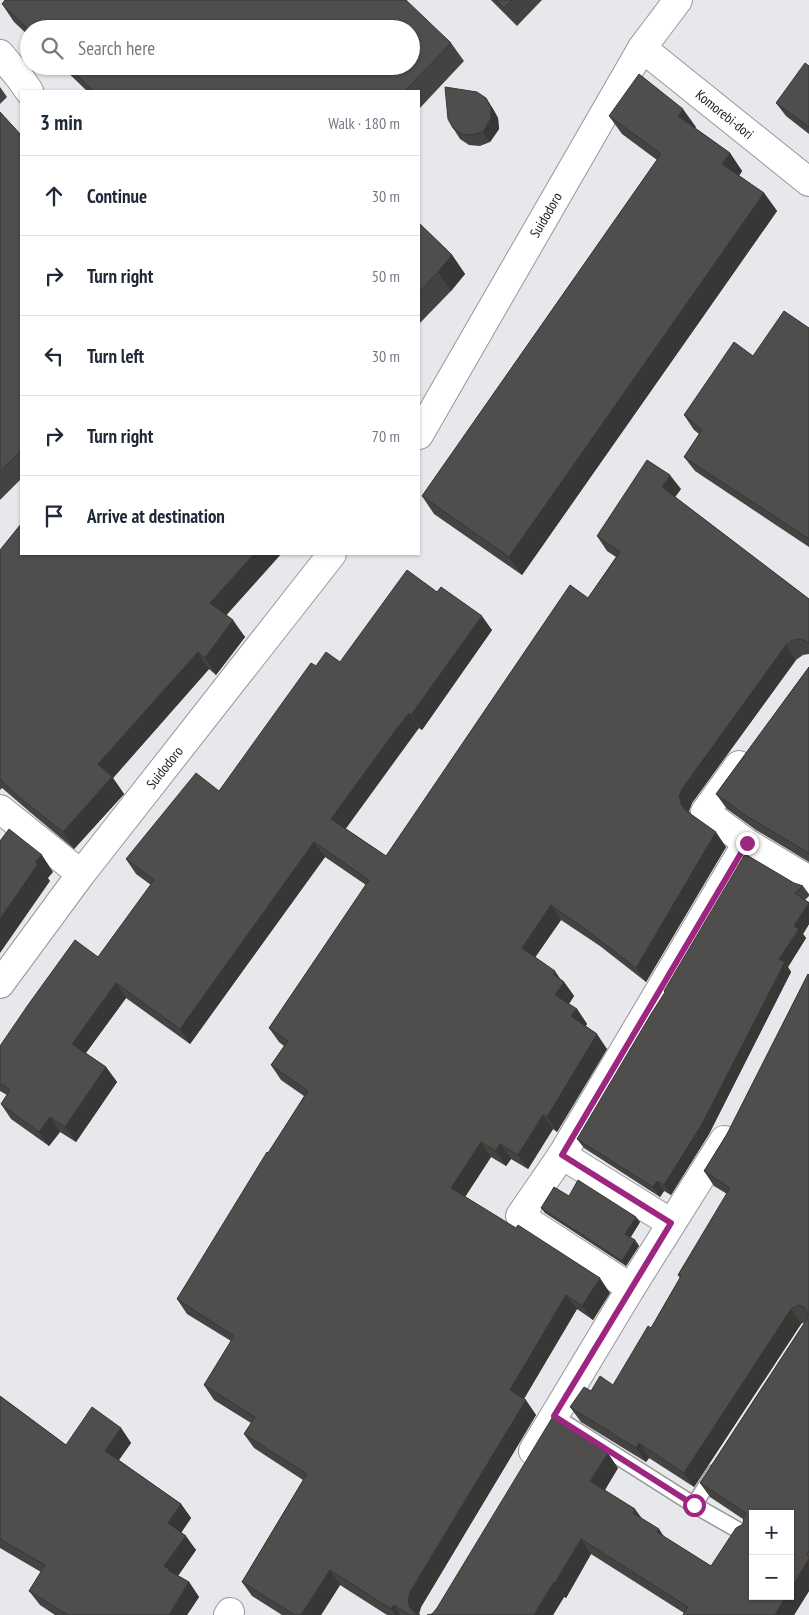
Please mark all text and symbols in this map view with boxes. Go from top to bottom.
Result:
search box [20,20,420,75]
icon: search [38,34,66,62]
text: Search here [78,36,155,60]
street label: Komorebi-dori [692,86,757,143]
text: 3 min [40,109,82,136]
text: Walk · 180 m [328,113,400,133]
icon: ahead [40,182,68,210]
text: Continue [87,184,147,208]
text: 30 m [372,186,400,206]
street label: Suidodoro [526,189,566,241]
icon: right [40,262,68,290]
text: Turn right [87,264,153,288]
text: 50 m [372,266,400,286]
icon: left [40,342,68,370]
text: Turn left [87,344,144,368]
text: 30 m [372,346,400,366]
icon: right [40,422,68,450]
text: Turn right [87,424,153,448]
text: 70 m [372,426,400,446]
icon: arrive [40,502,68,530]
text: Arrive at destination [87,504,225,528]
street label: Suidodoro [142,743,187,792]
route end [736,832,759,855]
route start [683,1494,706,1517]
map controls [749,1510,794,1600]
button: + [749,1510,794,1555]
button: − [749,1555,794,1600]

